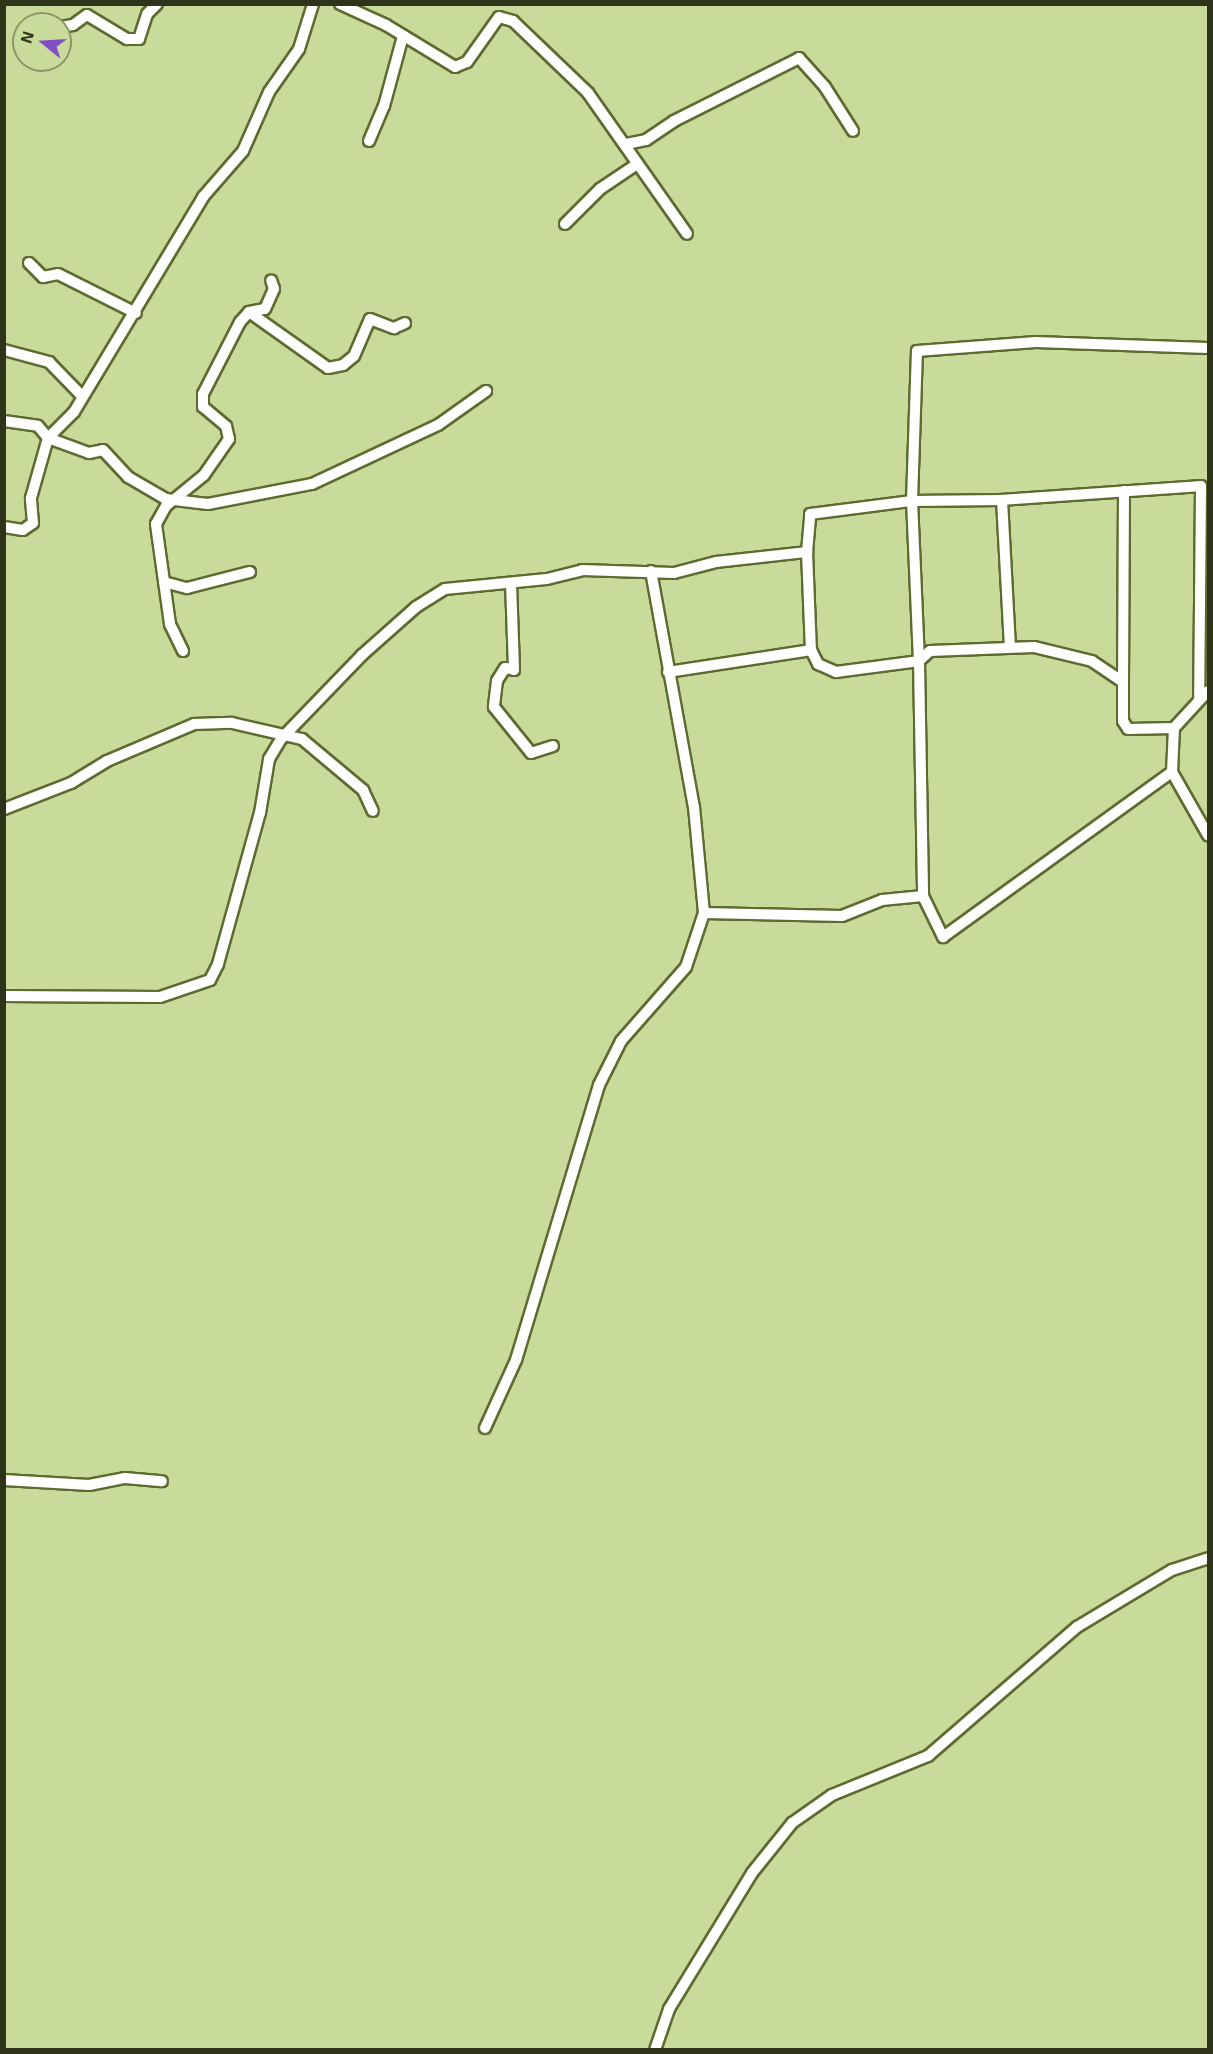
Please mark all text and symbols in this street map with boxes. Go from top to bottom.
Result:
north arrow [12,12,72,72]
text: N [15,28,37,45]

